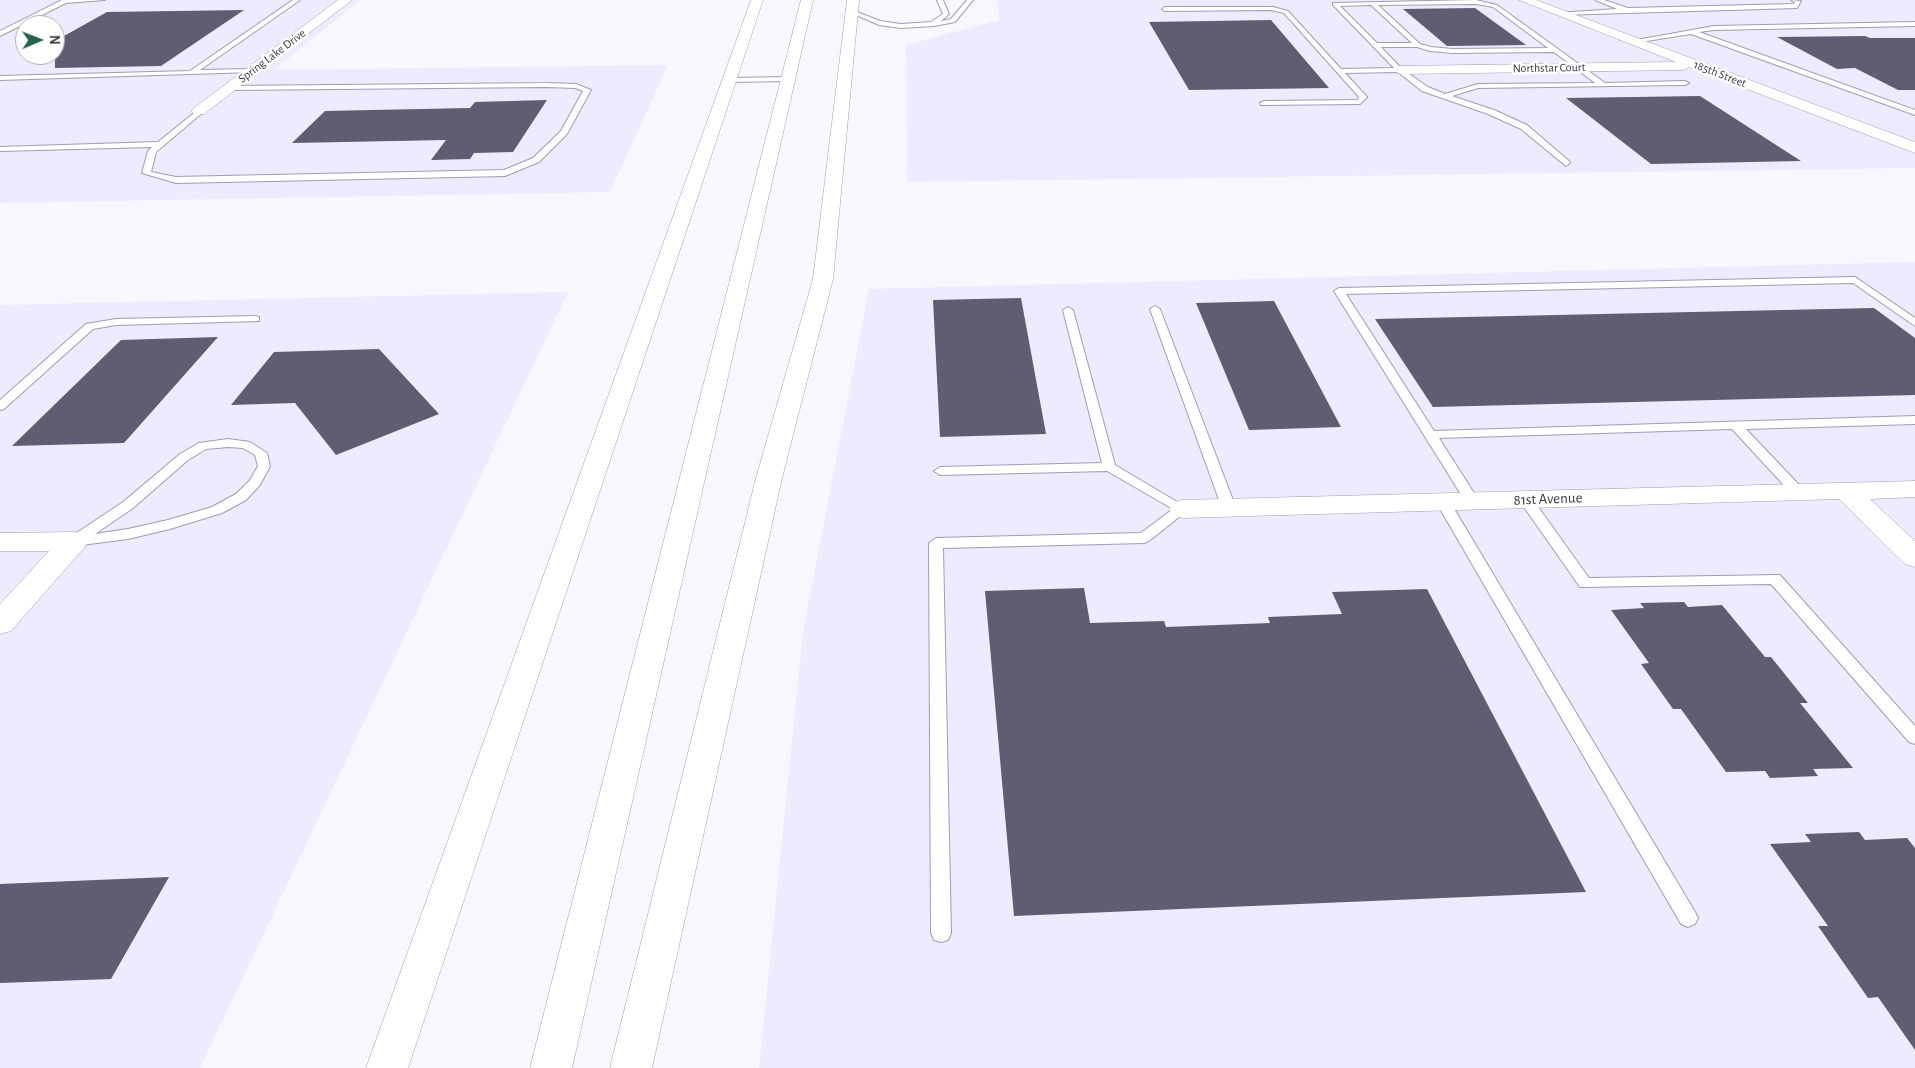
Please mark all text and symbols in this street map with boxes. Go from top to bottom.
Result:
north arrow [15,15,65,65]
street label: Spring Lake Drive [235,26,309,86]
text: N [47,35,61,45]
street label: 185th Street [1692,57,1748,91]
street label: Northstar Court [1512,60,1586,76]
street label: 81st Avenue [1513,489,1583,509]

